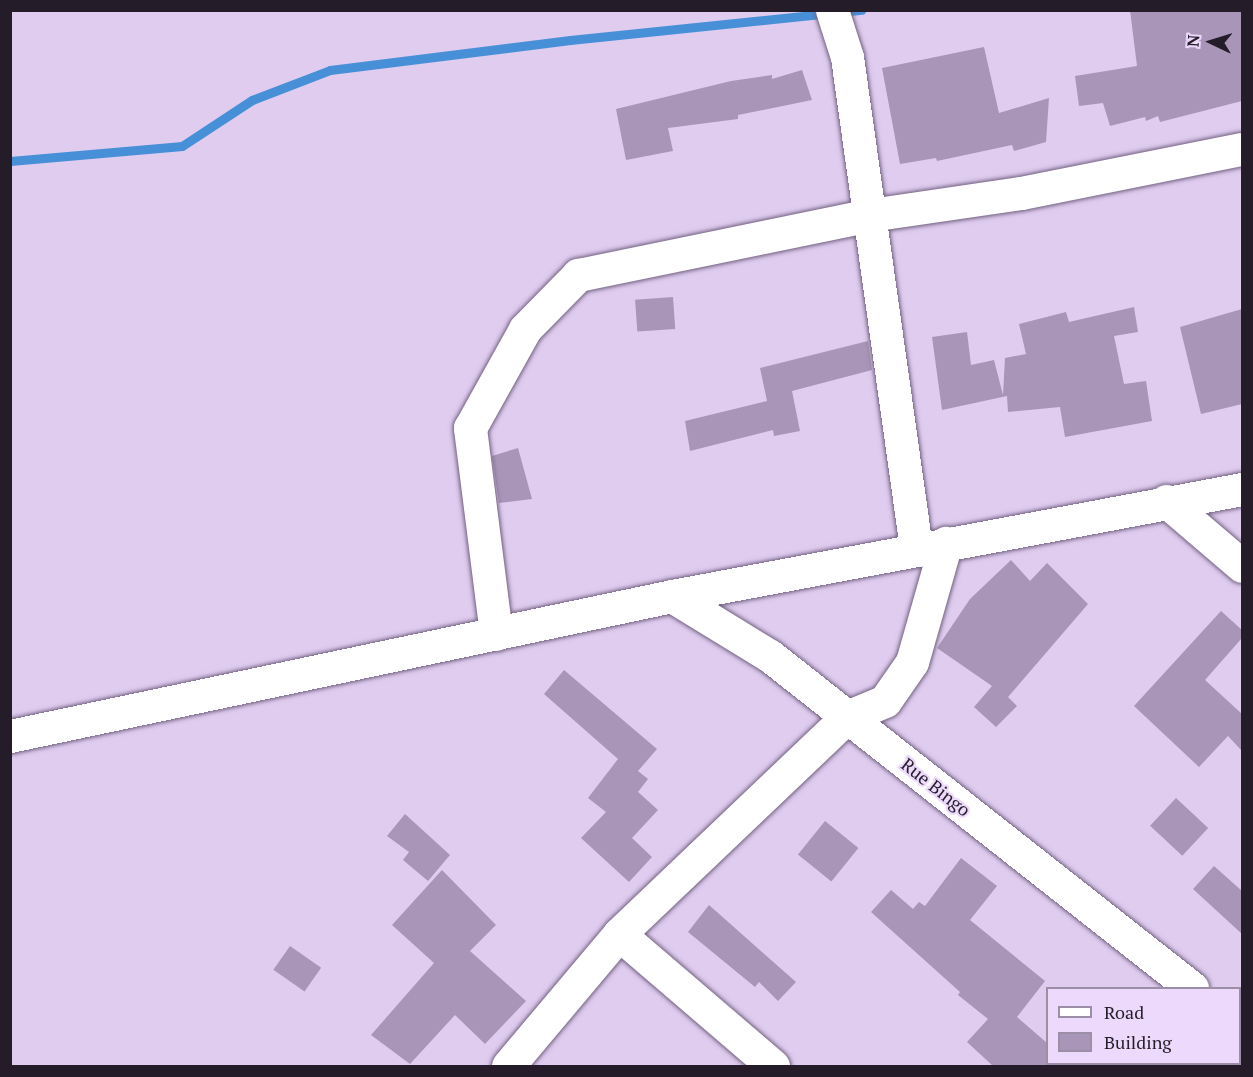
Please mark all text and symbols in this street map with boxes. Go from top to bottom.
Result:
north arrow [1181,12,1241,72]
text: N [1182,34,1204,48]
street label: Rue Bingo [897,753,975,821]
legend [1046,987,1241,1065]
text: Road [1104,1000,1144,1024]
text: Building [1104,1030,1172,1054]

